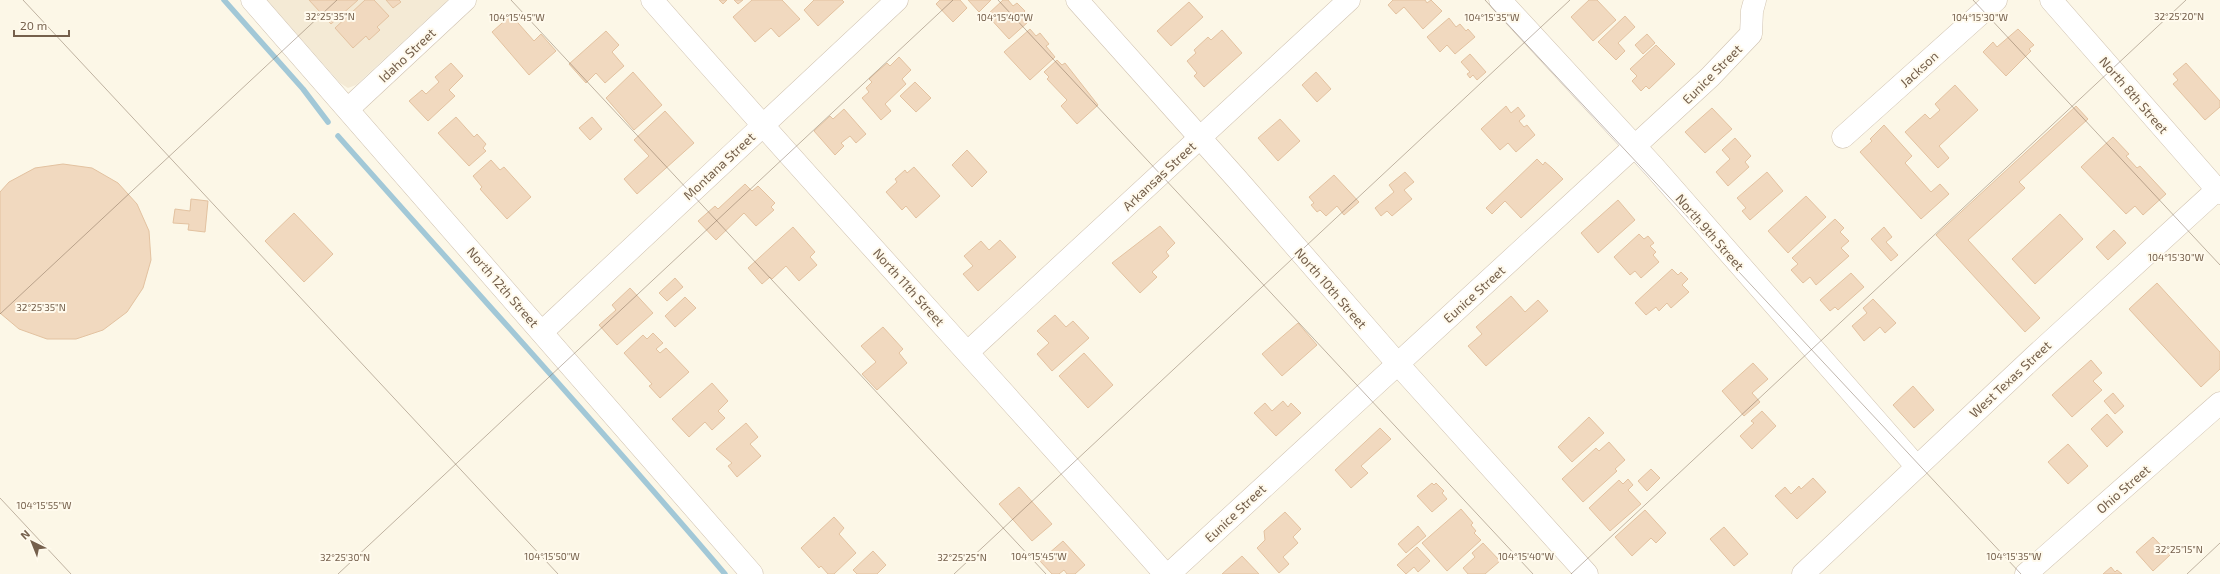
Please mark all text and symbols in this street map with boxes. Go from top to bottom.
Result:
text: 32°25'35"N [305,10,355,22]
text: 32°25'20"N [2154,10,2204,22]
text: 104°15'45"W [489,11,545,23]
text: 104°15'40"W [977,11,1034,23]
text: 104°15'35"W [1464,11,1520,23]
text: 104°15'30"W [1952,11,2008,23]
scale bar [14,12,69,38]
text: 20 m [20,18,47,32]
street label: Idaho Street [375,25,439,85]
street label: Eunice Street [1679,41,1745,107]
street label: Jackson [1897,48,1941,90]
street label: North 8th Street [2096,53,2172,137]
street label: Montana Street [680,129,758,203]
street label: Arkansas Street [1119,138,1199,214]
street label: North 9th Street [1672,190,1748,274]
street label: North 12th Street [464,244,542,330]
street label: North 10th Street [1292,244,1370,332]
street label: North 11th Street [870,245,948,329]
text: 104°15'30"W [2148,251,2204,263]
street label: Eunice Street [1440,262,1508,326]
text: 32°25'35"N [16,301,66,313]
street label: West Texas Street [1966,337,2054,421]
street label: Ohio Street [2093,461,2153,517]
street label: Eunice Street [1201,481,1269,545]
text: 104°15'55"W [17,499,72,511]
north arrow [12,522,52,562]
text: N [17,527,32,542]
text: 32°25'15"N [2155,543,2203,555]
text: 104°15'50"W [524,550,580,562]
text: 104°15'45"W [1011,550,1067,562]
text: 104°15'40"W [1498,550,1555,562]
text: 104°15'35"W [1986,550,2042,562]
text: 32°25'30"N [320,551,370,563]
text: 32°25'25"N [937,551,987,563]

